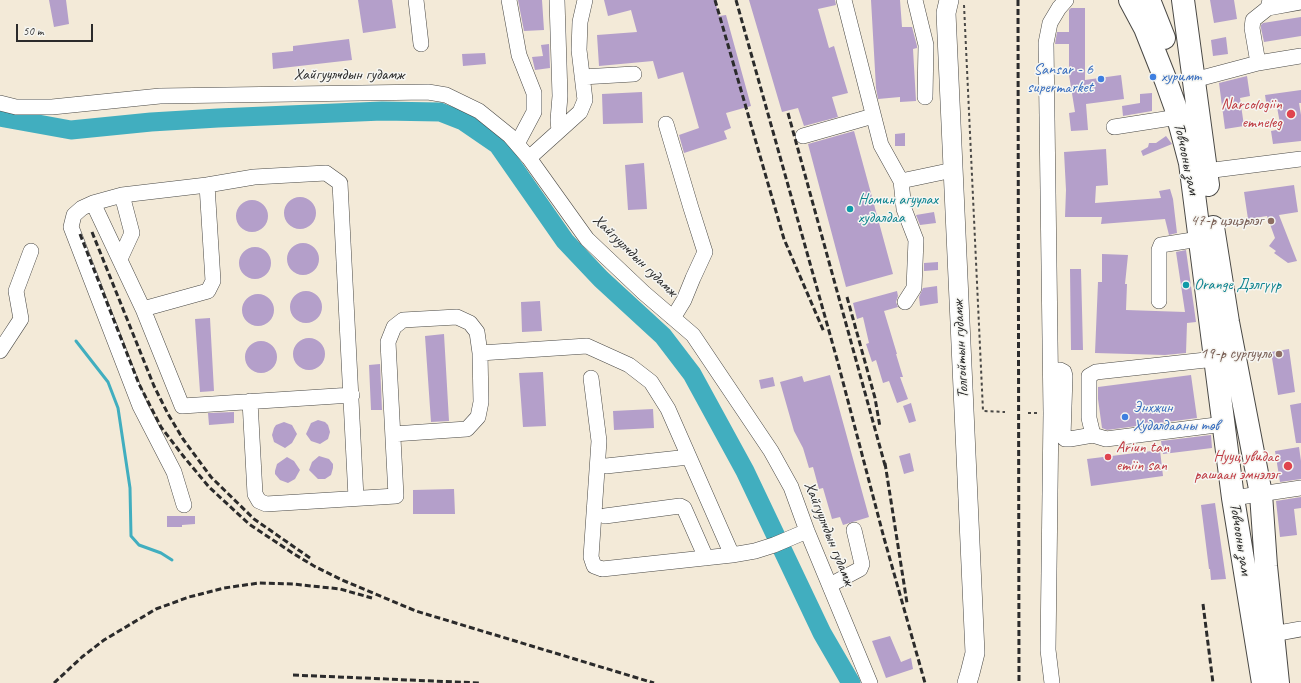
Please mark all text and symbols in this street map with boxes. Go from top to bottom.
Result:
scale bar [18,16,95,42]
text: 50 m [23,23,43,39]
place label: Sansar - 6 supermarket [1027,60,1093,98]
street label: Хайгуулчдын гудамж [294,65,404,85]
place label: хуримт [1161,67,1201,87]
marker: хуримт [1148,72,1158,82]
marker: Sansar - 6 supermarket [1096,74,1106,84]
place label: Narcologiin emneleg [1221,95,1282,133]
marker: Narcologiin emneleg [1285,108,1297,120]
street label: Товчооны зам [1169,121,1203,197]
place label: Номин агуулах худалдаа [858,190,938,228]
marker: Номин агуулах худалдаа [845,204,855,214]
street label: Хайгуулчдын гудамж [589,211,681,301]
place label: 47-р цэцэрлэг [1190,211,1263,231]
marker: 47-р цэцэрлэг [1266,216,1276,226]
place label: Orange Дэлгүүр [1194,275,1281,295]
marker: Orange Дэлгүүр [1181,280,1191,290]
street label: Толгойтын гудамж [949,299,973,399]
place label: 19-р сургууль [1200,344,1271,364]
marker: 19-р сургууль [1274,349,1284,359]
place label: Энхжин Худалдааны төв [1133,398,1219,436]
marker: Энхжин Худалдааны төв [1120,412,1130,422]
place label: Ariun tan emiin san [1116,438,1169,476]
place label: Нууц увидас рашаан эмнэлэг [1194,447,1279,485]
marker: Ariun tan emiin san [1103,452,1113,462]
marker: Нууц увидас рашаан эмнэлэг [1282,460,1294,472]
street label: Хайгуулчдын гудамж [799,479,859,589]
street label: Товчооны зам [1225,502,1255,576]

